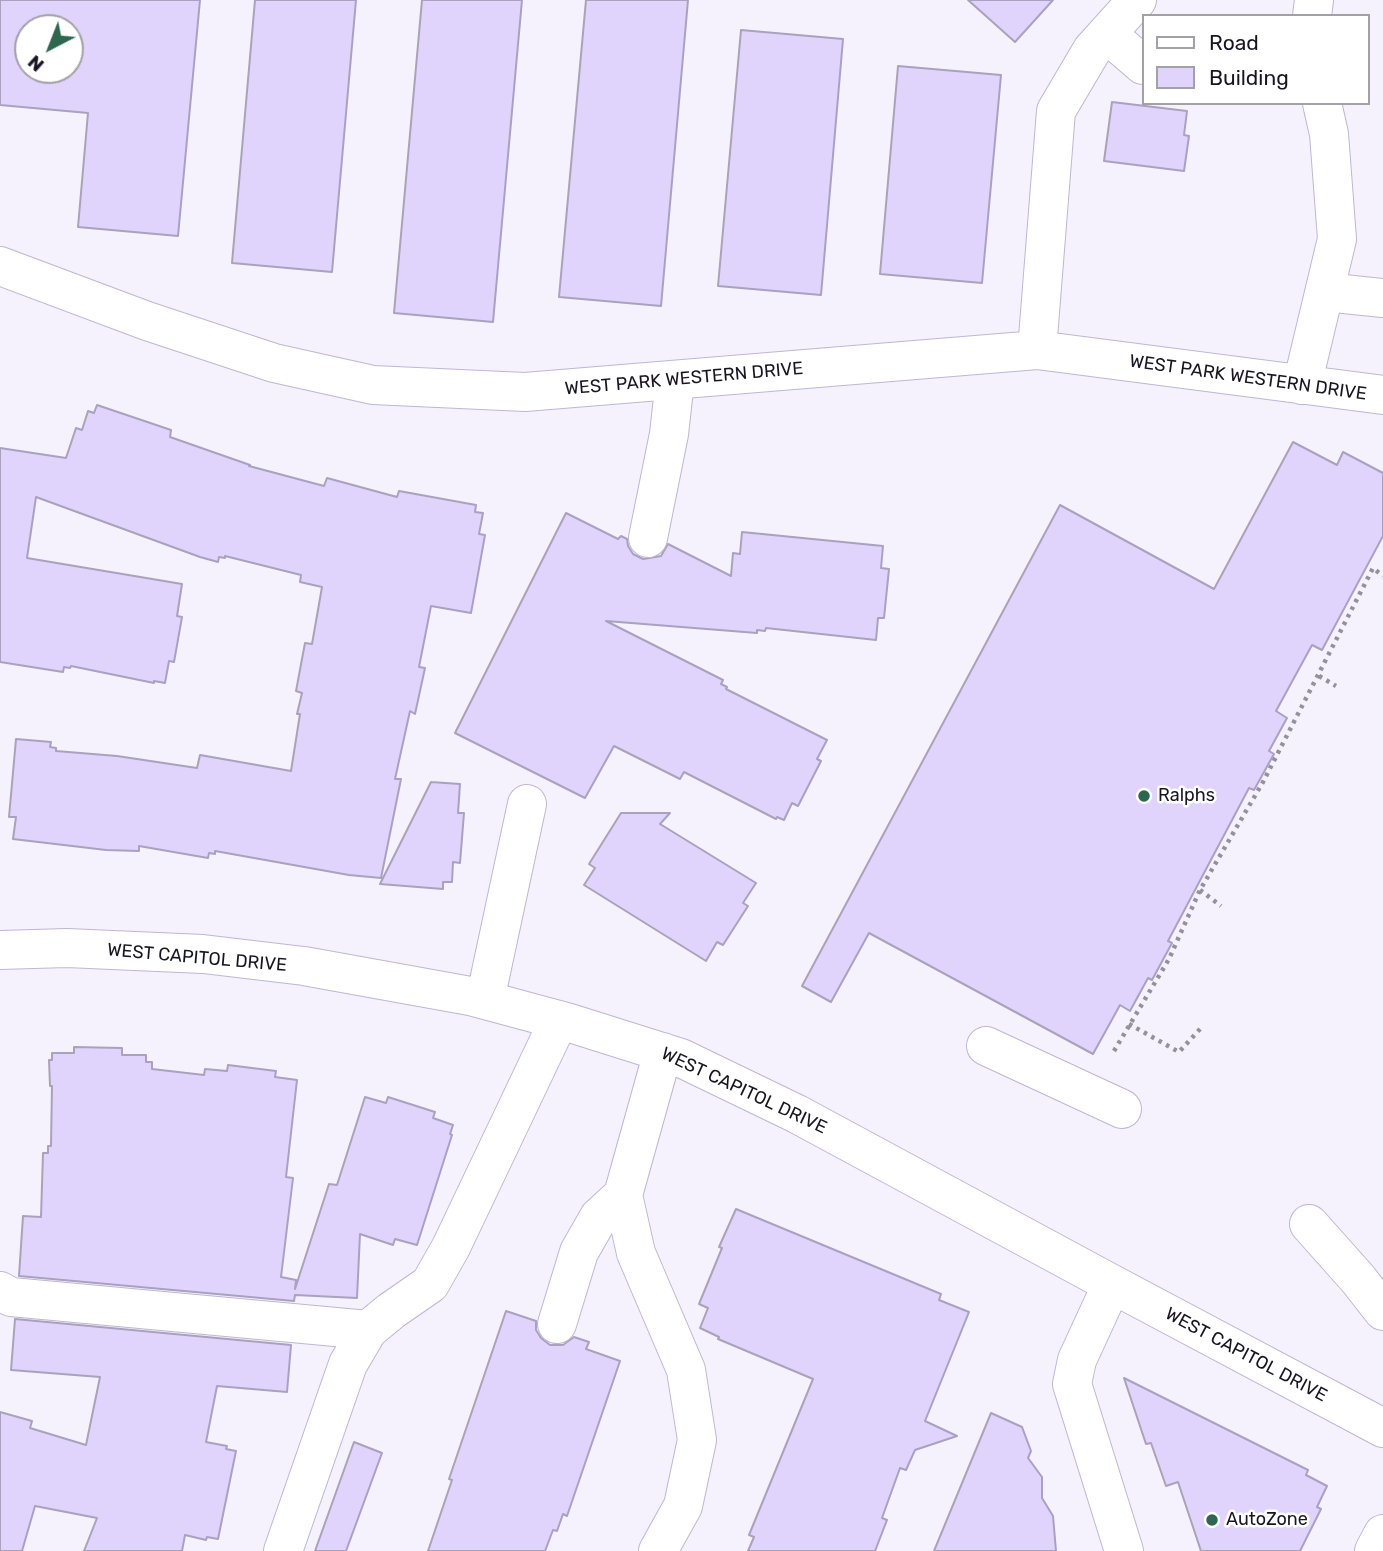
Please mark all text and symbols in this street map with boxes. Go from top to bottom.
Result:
north arrow [14,14,84,84]
legend [1142,14,1369,105]
text: Road [1209,30,1259,55]
text: N [23,50,49,77]
text: Building [1209,65,1289,90]
street label: WEST PARK WESTERN DRIVE [1128,351,1368,405]
street label: WEST PARK WESTERN DRIVE [564,358,804,400]
place label: Ralphs [1158,785,1215,807]
marker: Ralphs [1136,788,1152,804]
street label: WEST CAPITOL DRIVE [106,939,288,977]
street label: WEST CAPITOL DRIVE [658,1043,830,1139]
street label: WEST CAPITOL DRIVE [1161,1303,1331,1407]
place label: AutoZone [1226,1509,1308,1531]
marker: AutoZone [1204,1512,1220,1528]

